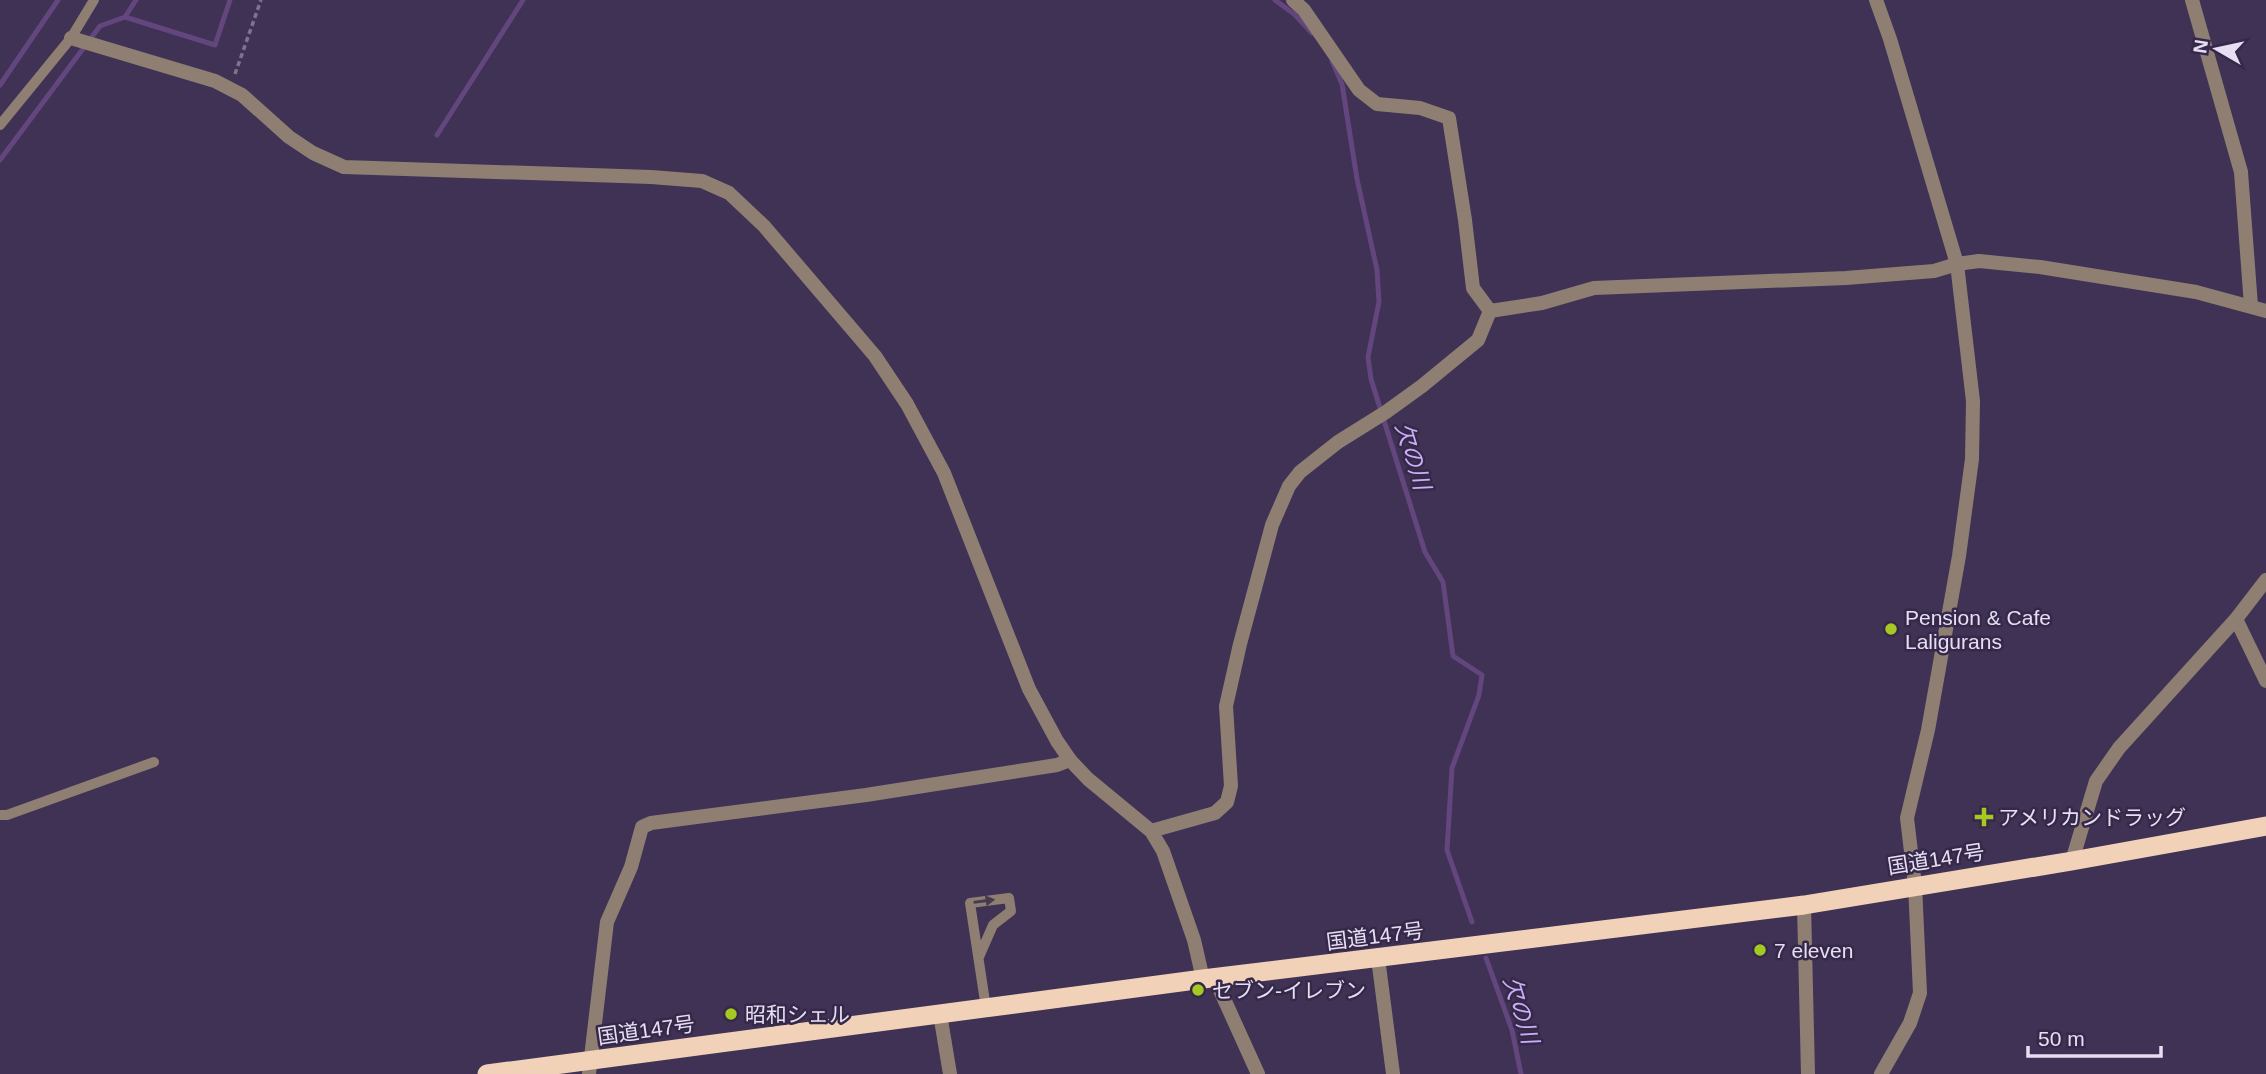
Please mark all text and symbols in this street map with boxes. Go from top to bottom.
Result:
north arrow [2182,14,2252,84]
text: N [2189,38,2212,55]
water label: 欠の川 [1390,419,1436,496]
place label: Pension & Cafe Laligurans [1905,606,2051,653]
marker: Pension & Cafe Laligurans [1883,621,1899,637]
place label: アメリカンドラッグ [1998,806,2186,829]
marker: アメリカンドラッグ [1976,809,1992,825]
street label: 国道147号 [1886,840,1986,878]
one-way arrow [973,896,995,907]
street label: 国道147号 [1325,919,1425,953]
place label: 7 eleven [1774,939,1853,962]
marker: 7 eleven [1752,942,1768,958]
water label: 欠の川 [1498,973,1544,1050]
place label: セブン-イレブン [1212,979,1366,1002]
marker: セブン-イレブン [1190,982,1206,998]
place label: 昭和シェル [745,1003,850,1026]
marker: 昭和シェル [723,1006,739,1022]
street label: 国道147号 [596,1012,696,1048]
scale bar [2028,1014,2161,1058]
text: 50 m [2038,1027,2085,1050]

